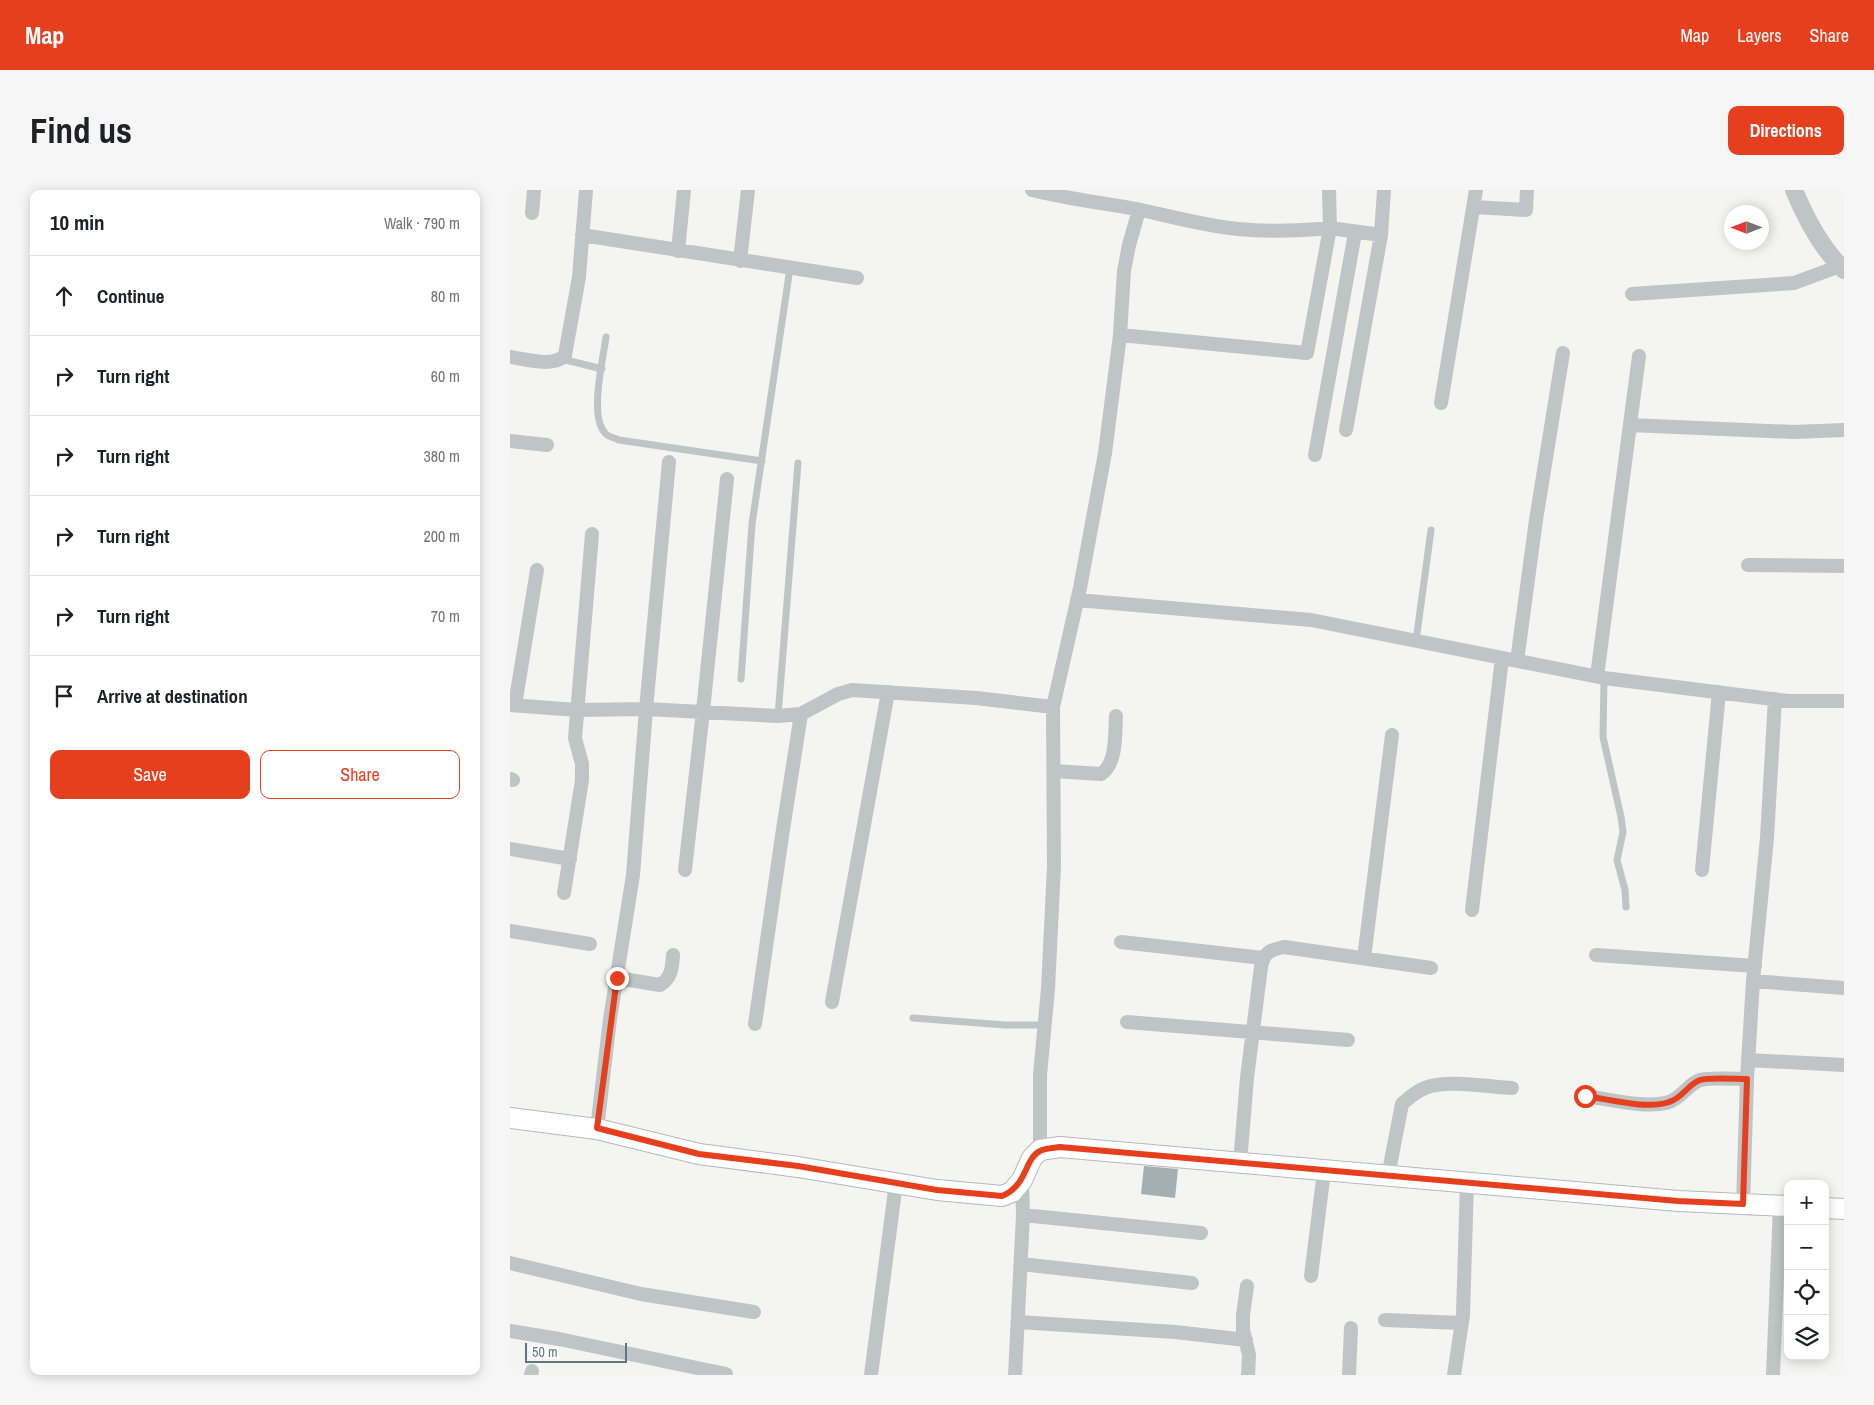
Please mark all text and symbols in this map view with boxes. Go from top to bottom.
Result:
text: Map [25,19,64,51]
text: Map [1681,23,1709,48]
text: Layers [1737,23,1782,48]
text: Share [1810,23,1849,48]
button: Directions [1728,106,1844,155]
text: Find us [30,107,132,154]
north arrow [1724,205,1769,250]
text: 10 min [50,208,105,237]
text: Walk · 790 m [384,212,460,234]
icon: ahead [50,282,78,310]
text: Continue [97,283,165,309]
text: 80 m [431,285,460,307]
icon: right [50,362,78,390]
text: Turn right [97,363,169,389]
text: 60 m [431,365,460,387]
icon: right [50,442,78,470]
text: Turn right [97,443,169,469]
text: 380 m [424,445,460,467]
icon: right [50,522,78,550]
text: Turn right [97,523,169,549]
text: 200 m [424,525,460,547]
icon: right [50,602,78,630]
text: Turn right [97,603,169,629]
text: 70 m [431,605,460,627]
icon: arrive [50,682,78,710]
text: Arrive at destination [97,683,248,709]
button: Save [50,750,250,799]
button: Share [260,750,460,799]
route end [606,967,629,990]
route start [1574,1085,1597,1108]
map controls [1784,1180,1829,1360]
button: + [1784,1180,1829,1225]
button: − [1784,1225,1829,1270]
button: locate [1784,1270,1829,1315]
button: layers [1784,1315,1829,1360]
scale bar [525,1340,628,1363]
text: 50 m [532,1343,558,1361]

